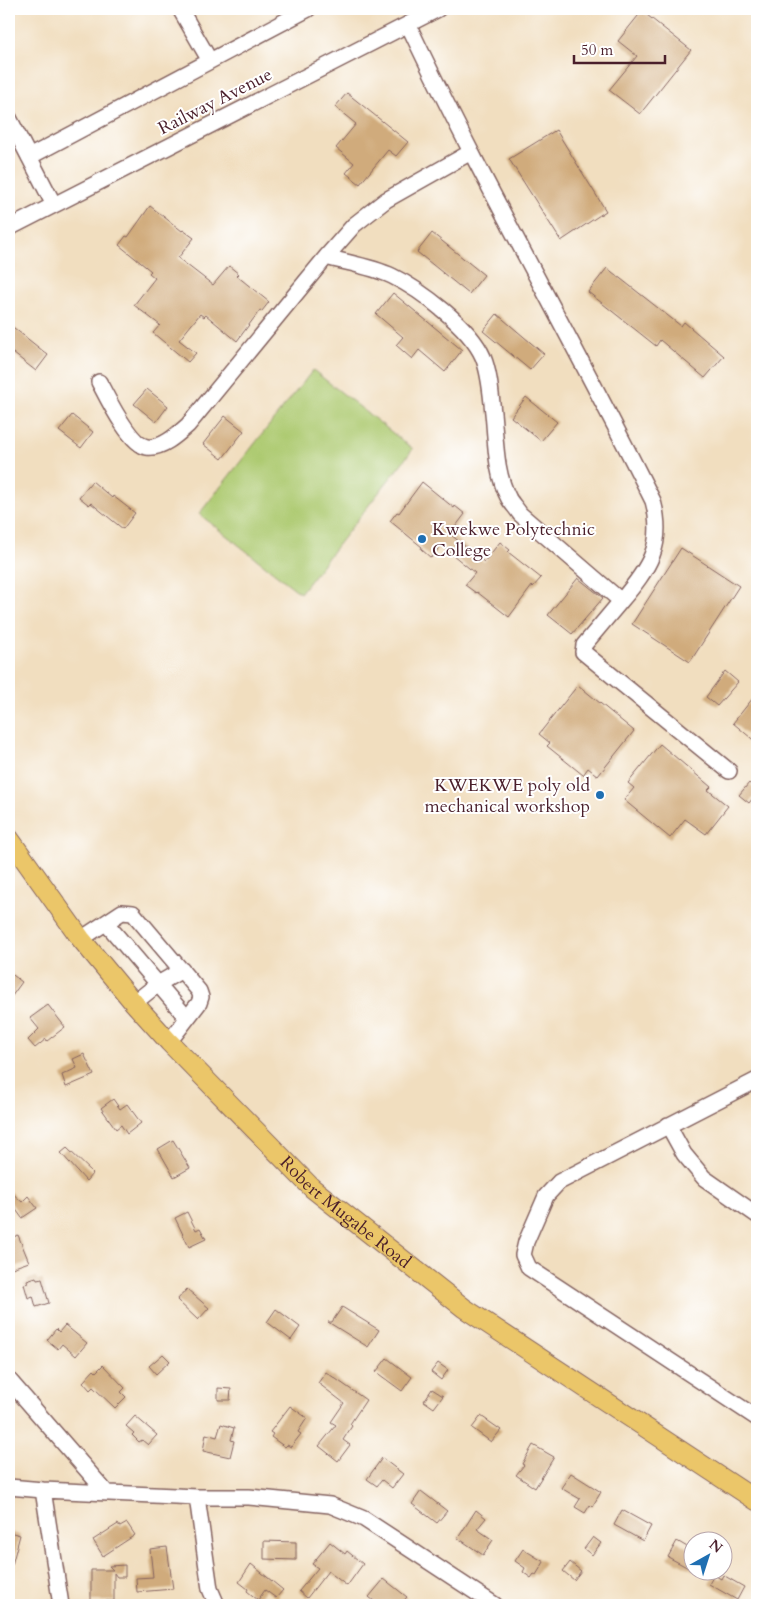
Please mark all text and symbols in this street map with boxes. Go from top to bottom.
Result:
scale bar [574,32,665,64]
text: 50 m [581,40,613,60]
street label: Railway Avenue [154,62,277,141]
place label: Kwekwe Polytechnic College [432,517,595,563]
marker: Kwekwe Polytechnic College [416,533,428,545]
place label: KWEKWE poly old mechanical workshop [424,773,590,819]
marker: KWEKWE poly old mechanical workshop [594,789,606,801]
street label: Robert Mugabe Road [274,1150,416,1275]
north arrow [684,1532,734,1582]
text: N [705,1535,727,1557]

